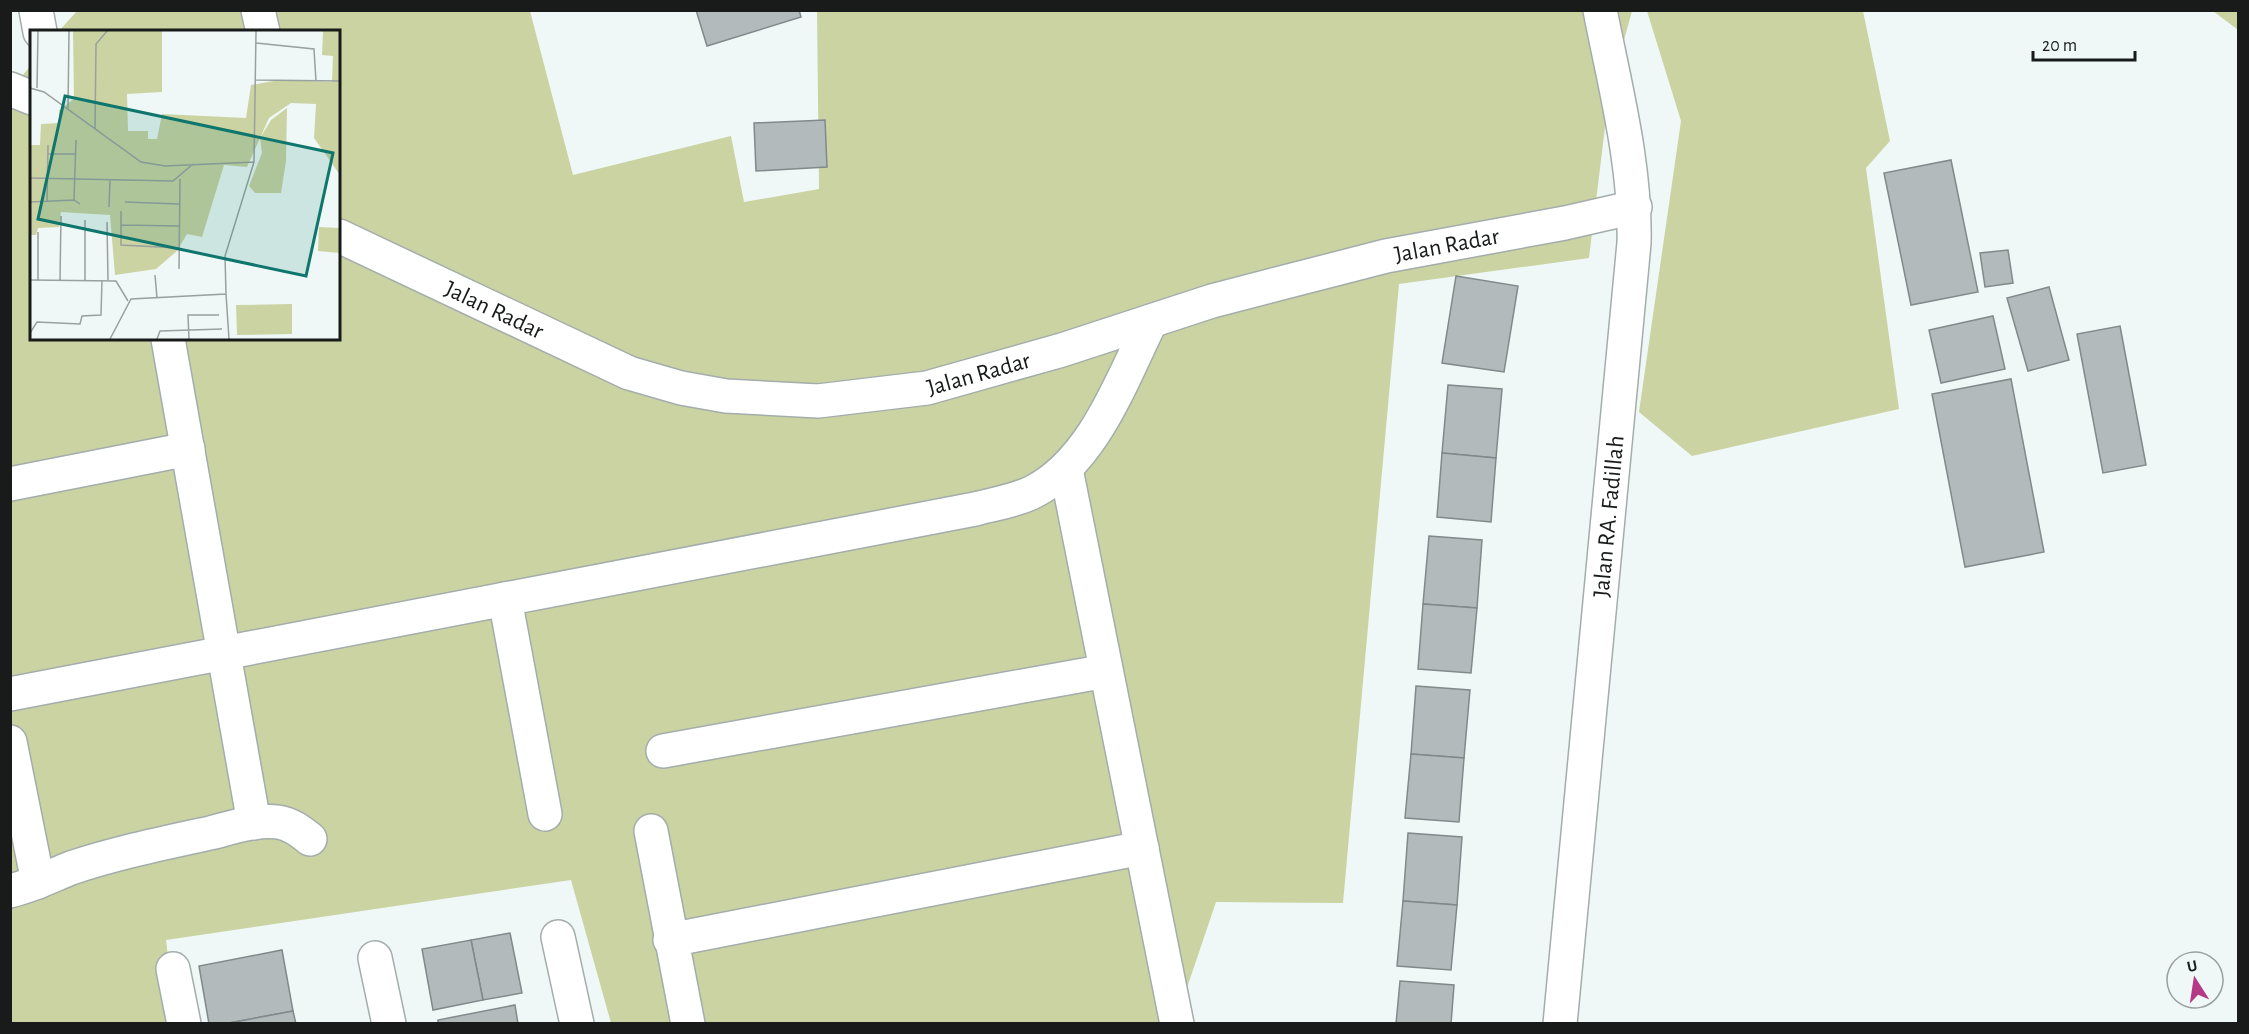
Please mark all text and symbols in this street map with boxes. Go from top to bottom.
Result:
scale bar [2033,24,2135,62]
inset map [30,30,340,340]
text: 20 m [2042,37,2077,55]
street label: Jalan Radar [1393,224,1502,267]
street label: Jalan Radar [441,277,547,344]
street label: Jalan Radar [924,348,1033,400]
street label: Jalan RA. Fadillah [1589,434,1629,598]
north arrow [2165,950,2225,1010]
text: U [2185,957,2199,975]

